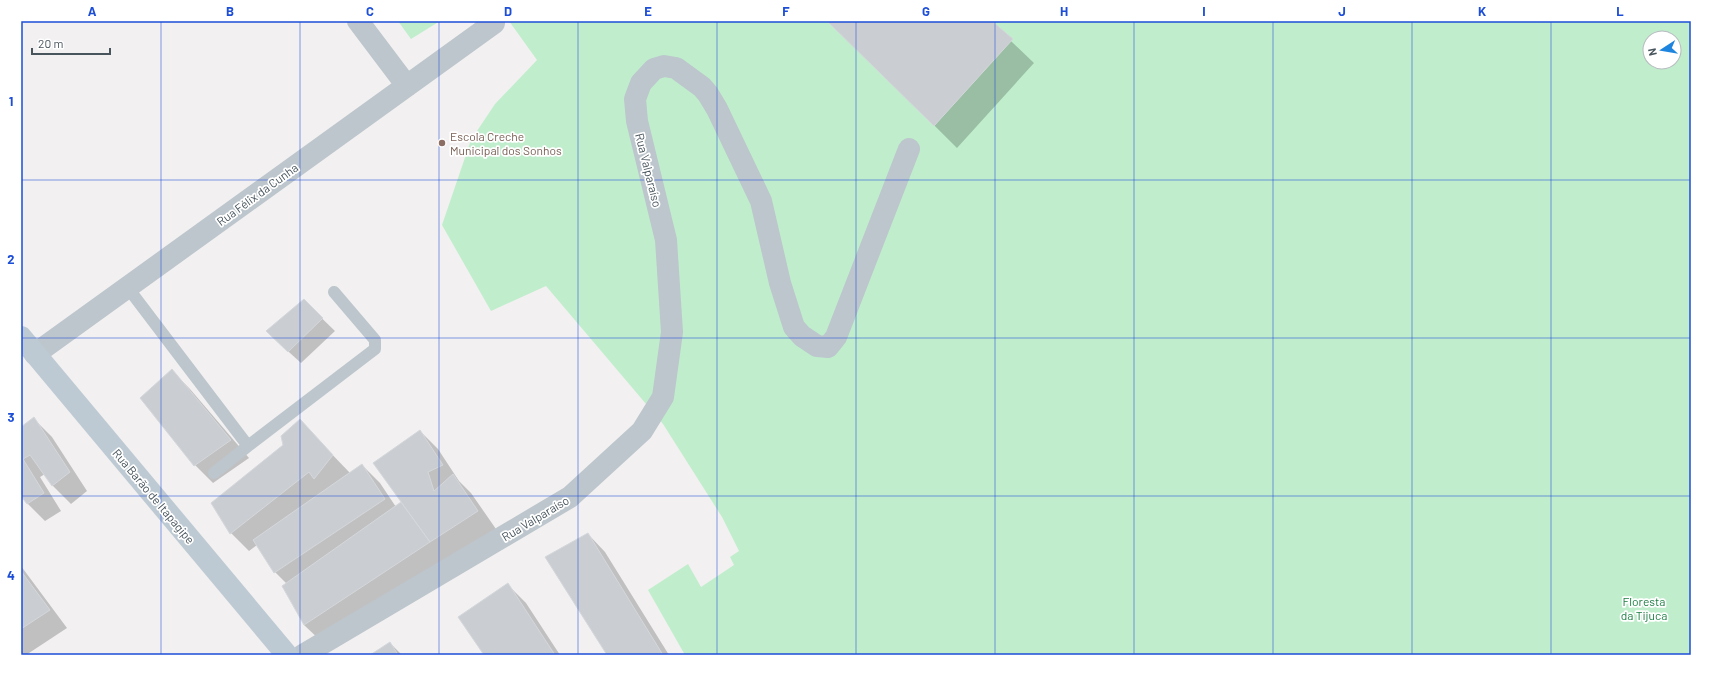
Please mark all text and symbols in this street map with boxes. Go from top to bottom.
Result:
text: A [88,3,97,19]
text: B [226,3,234,19]
text: C [366,3,374,19]
text: D [504,3,512,19]
text: E [644,3,652,19]
text: F [782,3,790,19]
text: G [922,3,930,19]
text: H [1060,3,1068,19]
text: I [1202,3,1206,19]
text: J [1338,3,1346,19]
text: K [1478,3,1486,19]
text: L [1616,3,1624,19]
scale bar [32,30,110,56]
north arrow [1642,30,1682,70]
text: 20 m [38,36,64,50]
text: N [1645,47,1659,57]
text: 1 [9,93,13,109]
place label: Escola Creche Municipal dos Sonhos [450,129,562,157]
street label: Rua Valparaíso [633,132,665,208]
marker: Escola Creche Municipal dos Sonhos [437,138,447,148]
street label: Rua Félix da Cunha [214,160,300,228]
text: 2 [7,251,15,267]
text: 3 [7,409,15,425]
street label: Rua Barão de Itapagipe [110,446,198,546]
street label: Rua Valparaíso [499,492,571,544]
text: 4 [7,567,15,583]
park label: Floresta da Tijuca [1621,594,1667,622]

